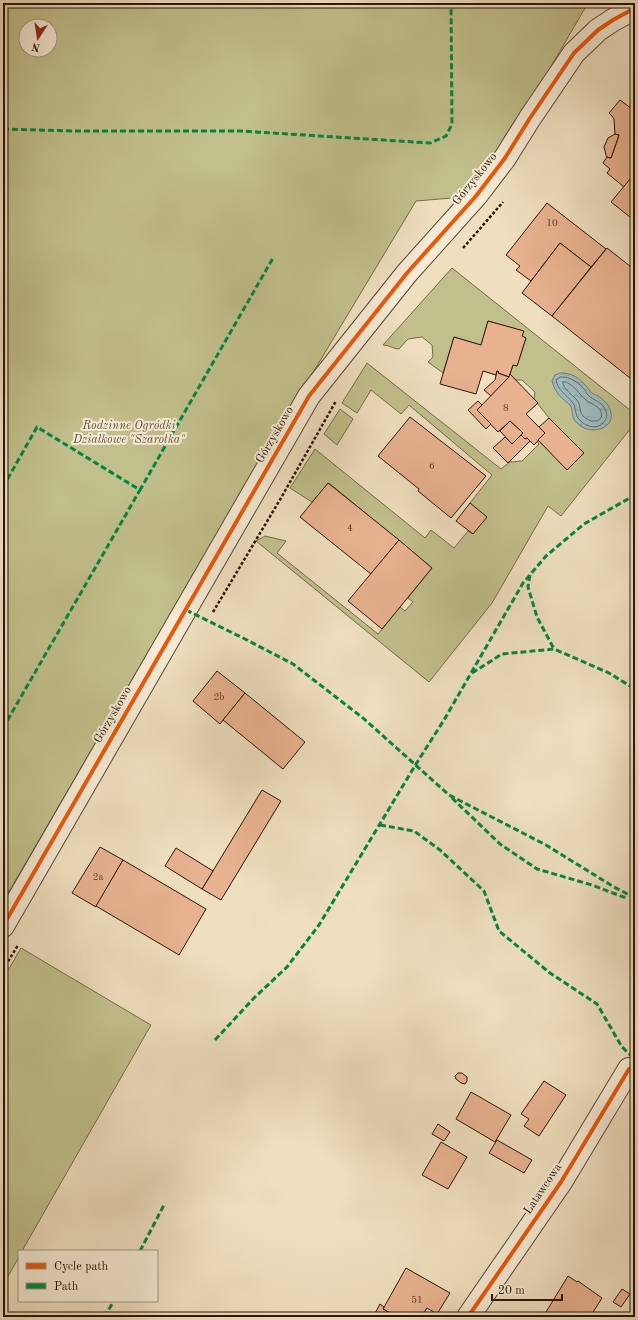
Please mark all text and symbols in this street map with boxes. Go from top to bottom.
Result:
north arrow [18,18,58,58]
text: N [30,40,41,53]
street label: Górzyskowo [450,151,500,207]
house number: 10 [546,218,558,228]
house number: 8 [503,403,509,413]
street label: Górzyskowo [254,405,296,465]
park label: Rodzinne Ogródki Działkowe "Szarotka" [72,420,186,446]
house number: 6 [429,461,435,471]
house number: 4 [347,523,353,533]
street label: Górzyskowo [92,685,134,745]
house number: 2b [214,692,224,702]
house number: 2a [93,872,103,882]
street label: Latawcowa [522,1161,564,1217]
legend [18,1250,158,1302]
text: Cycle path [54,1261,109,1273]
scale bar [492,1276,562,1302]
text: Path [54,1281,79,1293]
text: 20 m [498,1285,525,1297]
house number: 51 [411,1295,423,1305]

